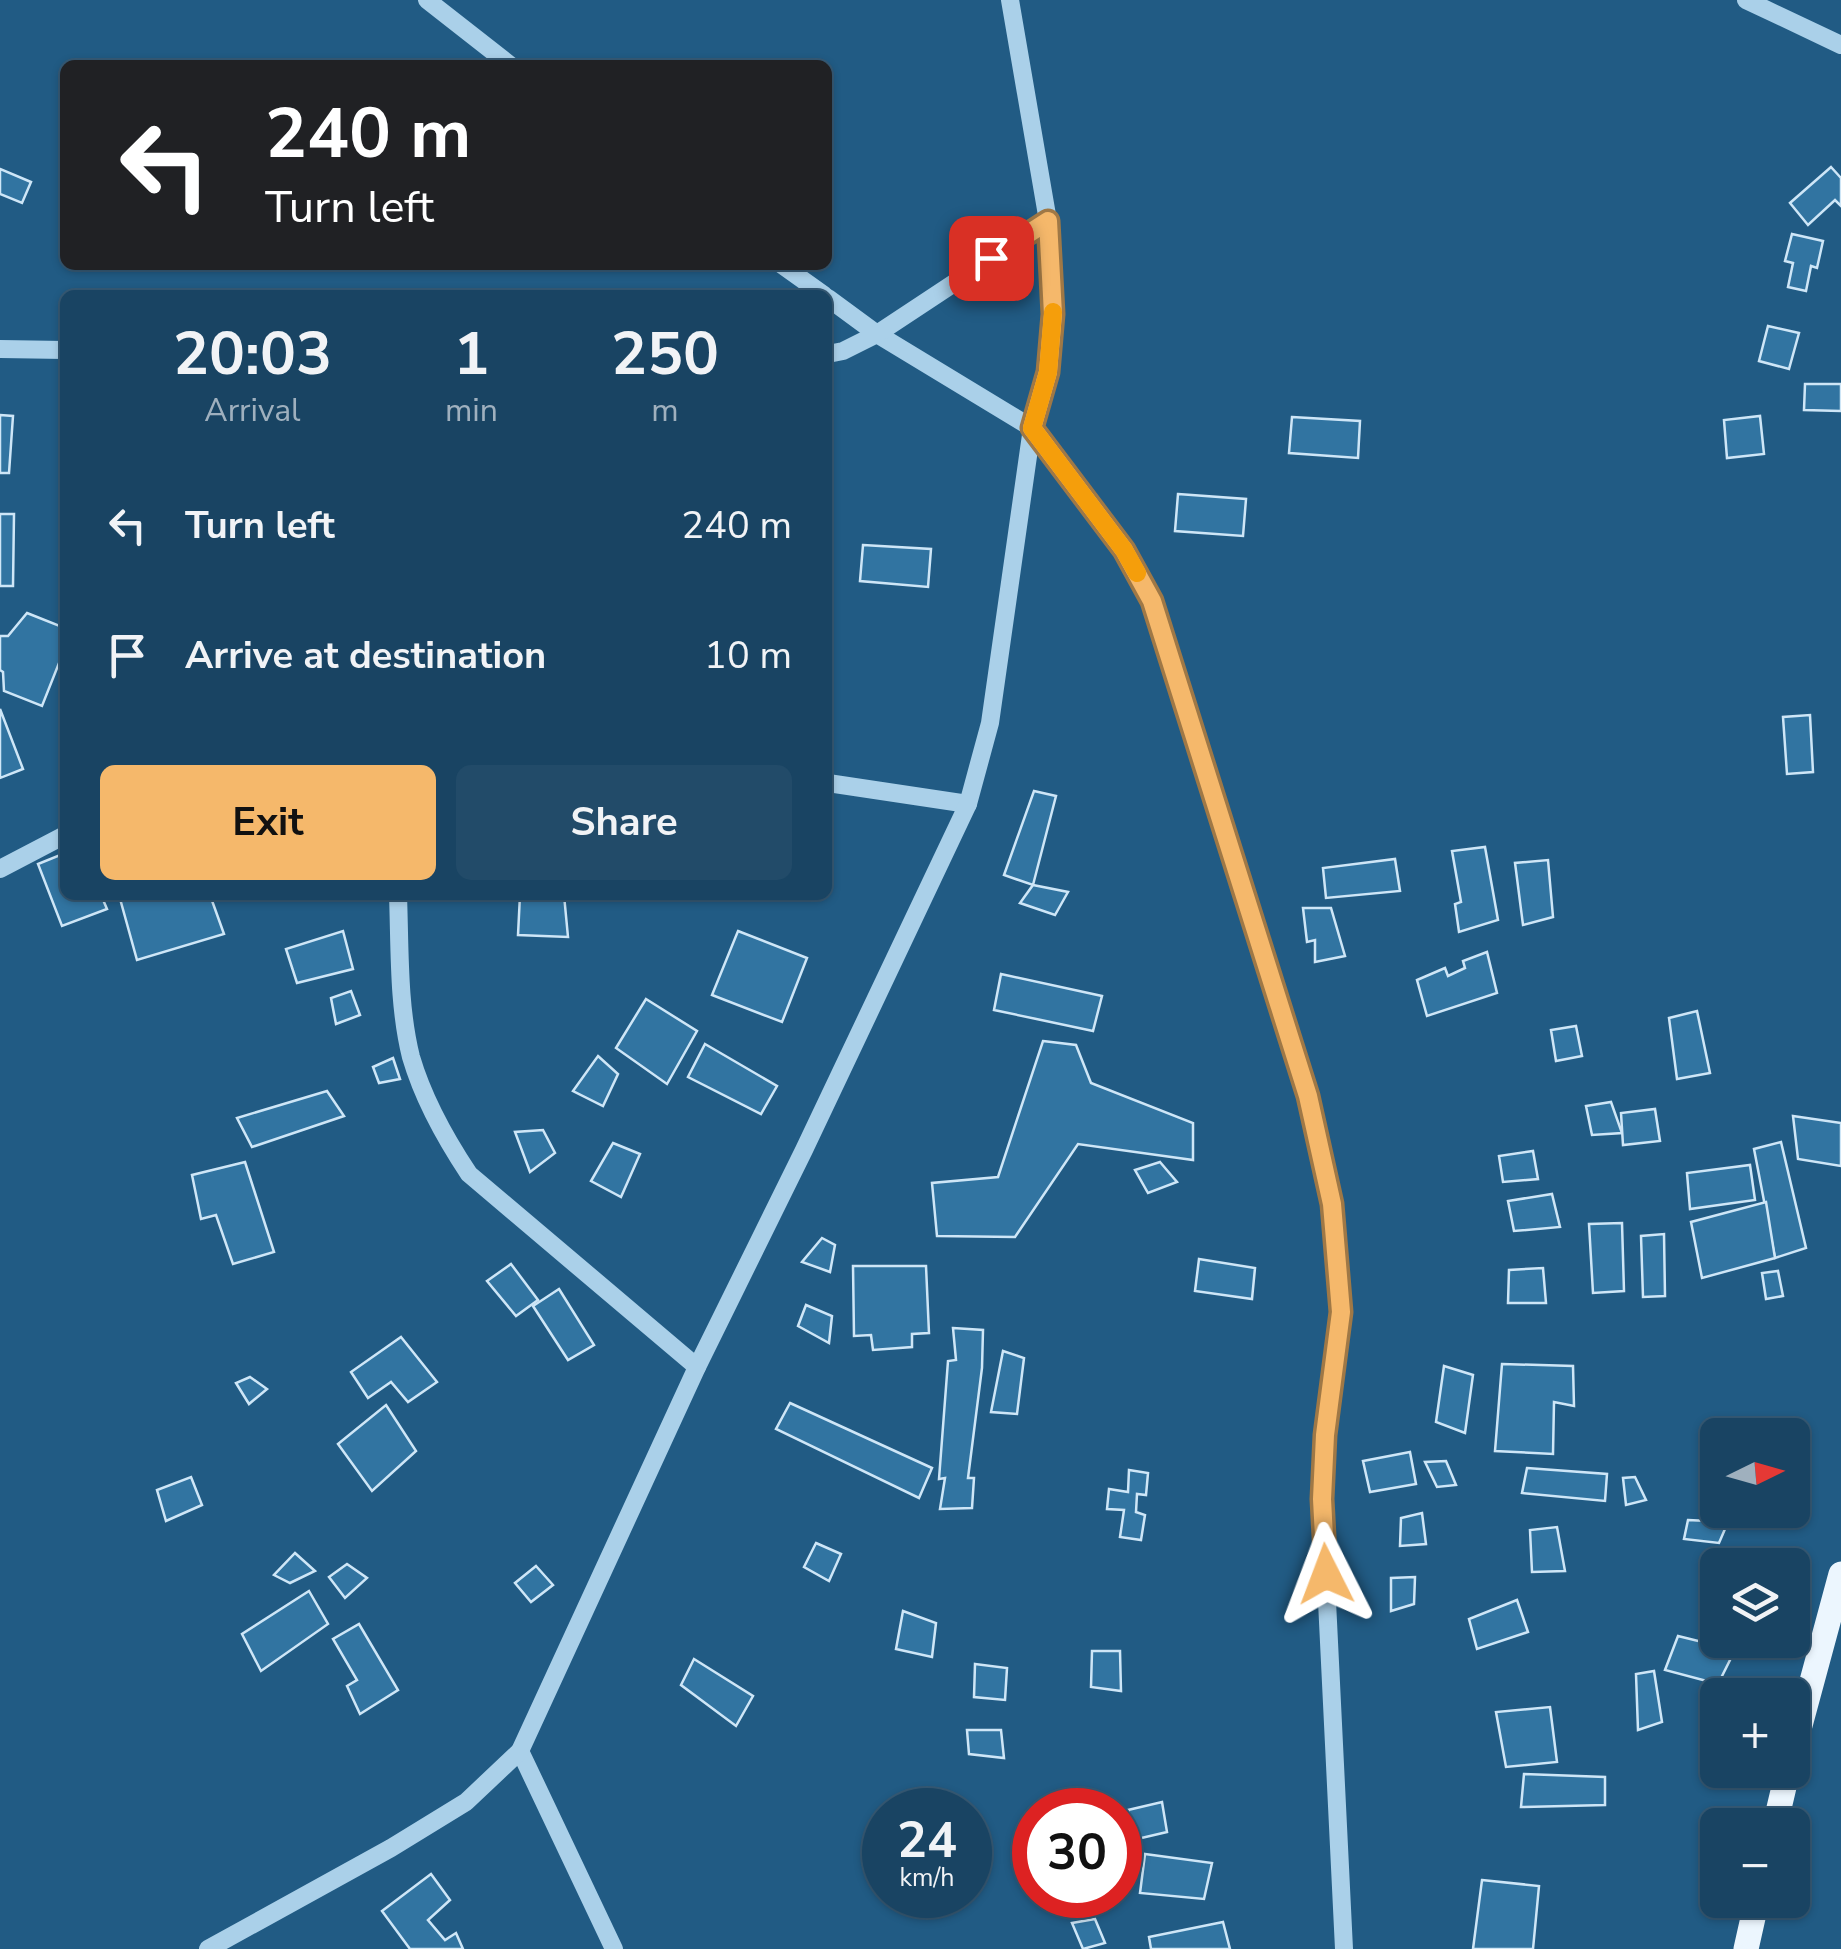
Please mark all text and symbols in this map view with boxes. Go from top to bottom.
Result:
text: 240 m [265,86,471,182]
icon: left [100,100,230,230]
text: Turn left [265,177,434,238]
pin [949,216,1034,301]
icon: arrive [964,231,1019,286]
text: 20:03 [173,313,332,395]
text: 1 [453,313,489,395]
text: 250 [611,313,719,395]
text: Arrival [204,389,301,432]
text: min [445,389,498,432]
text: m [651,389,679,432]
icon: left [100,498,155,553]
text: Turn left [185,500,335,551]
text: 240 m [681,500,792,551]
icon: arrive [100,628,155,683]
text: Arrive at destination [185,630,546,681]
text: 10 m [704,630,792,681]
button: Exit [100,765,436,880]
button: Share [456,765,792,880]
north arrow [1700,1418,1810,1528]
map controls [1700,1418,1810,1918]
position arrow [1274,1522,1378,1626]
button: layers [1700,1548,1810,1658]
button: + [1700,1678,1810,1788]
speed limit sign: 30 [1012,1788,1142,1918]
text: 24 [897,1806,957,1875]
button: − [1700,1808,1810,1918]
text: km/h [899,1861,955,1895]

